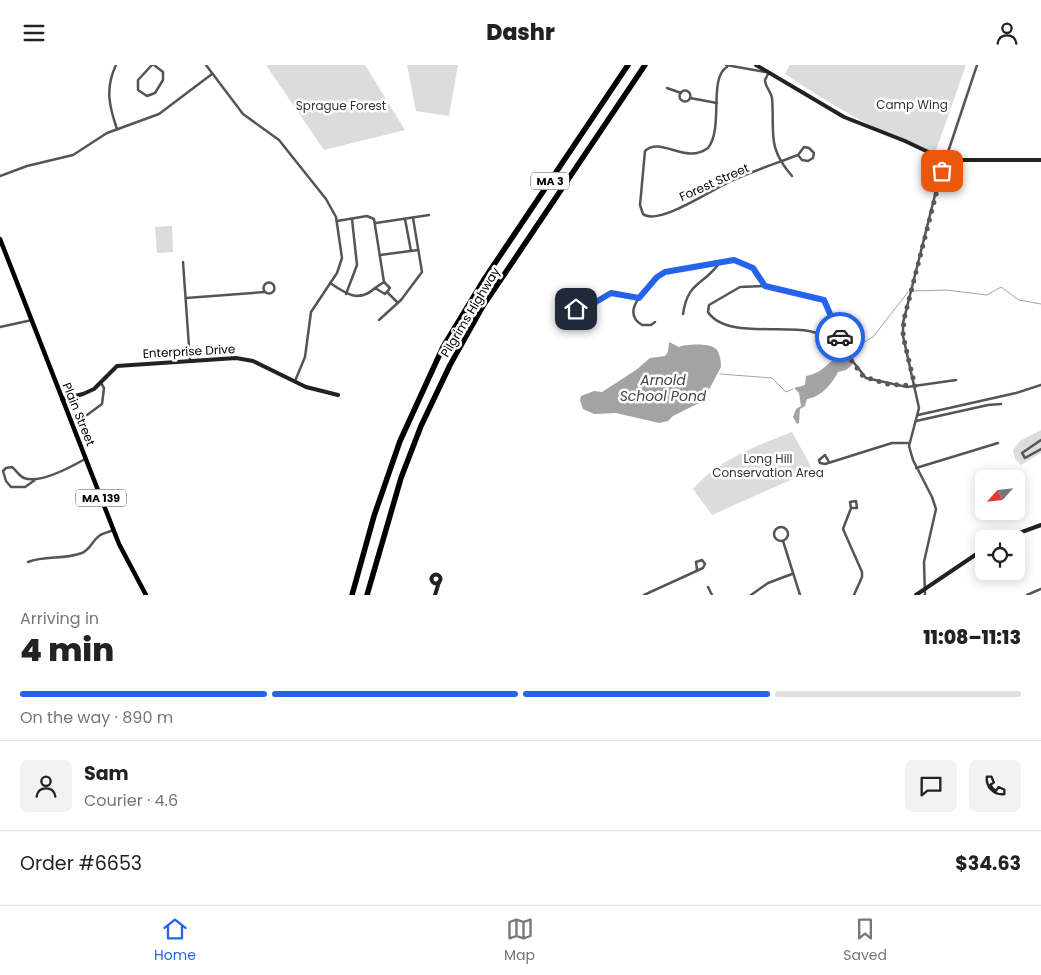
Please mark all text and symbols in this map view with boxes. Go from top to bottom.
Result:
text: Dashr [486,17,555,48]
icon: menu [20,19,48,47]
icon: person [993,19,1021,47]
park label: Camp Wing [876,96,948,113]
park label: Sprague Forest [296,97,386,114]
pin [921,150,963,192]
icon: bag [928,157,956,185]
street label: Forest Street [676,159,752,205]
road number: MA 3 [531,173,569,189]
street label: Pilgrims Highway [436,264,504,360]
pin [555,288,597,330]
icon: home [562,295,590,323]
courier [815,312,865,362]
icon: car [826,323,854,351]
street label: Enterprise Drive [142,340,236,362]
water label: Arnold School Pond [620,370,707,406]
street label: Plain Street [59,380,99,448]
park label: Long Hill Conservation Area [712,450,824,481]
north arrow [975,470,1025,520]
map controls [975,470,1025,580]
road number: MA 139 [76,489,126,507]
button: locate [975,530,1025,580]
text: Arriving in [20,607,99,630]
text: 11:08–11:13 [923,624,1021,651]
text: 4 min [20,627,114,672]
text: On the way · 890 m [20,706,173,729]
button: person [20,760,72,812]
text: Sam [84,760,129,787]
button: chat [905,760,957,812]
button: phone [969,760,1021,812]
text: Courier · 4.6 [84,789,178,812]
text: Order #6653 [20,850,142,877]
text: $34.63 [955,850,1021,877]
tab: Home [154,915,196,966]
tab: Map [504,915,535,966]
tab: Saved [843,915,887,966]

